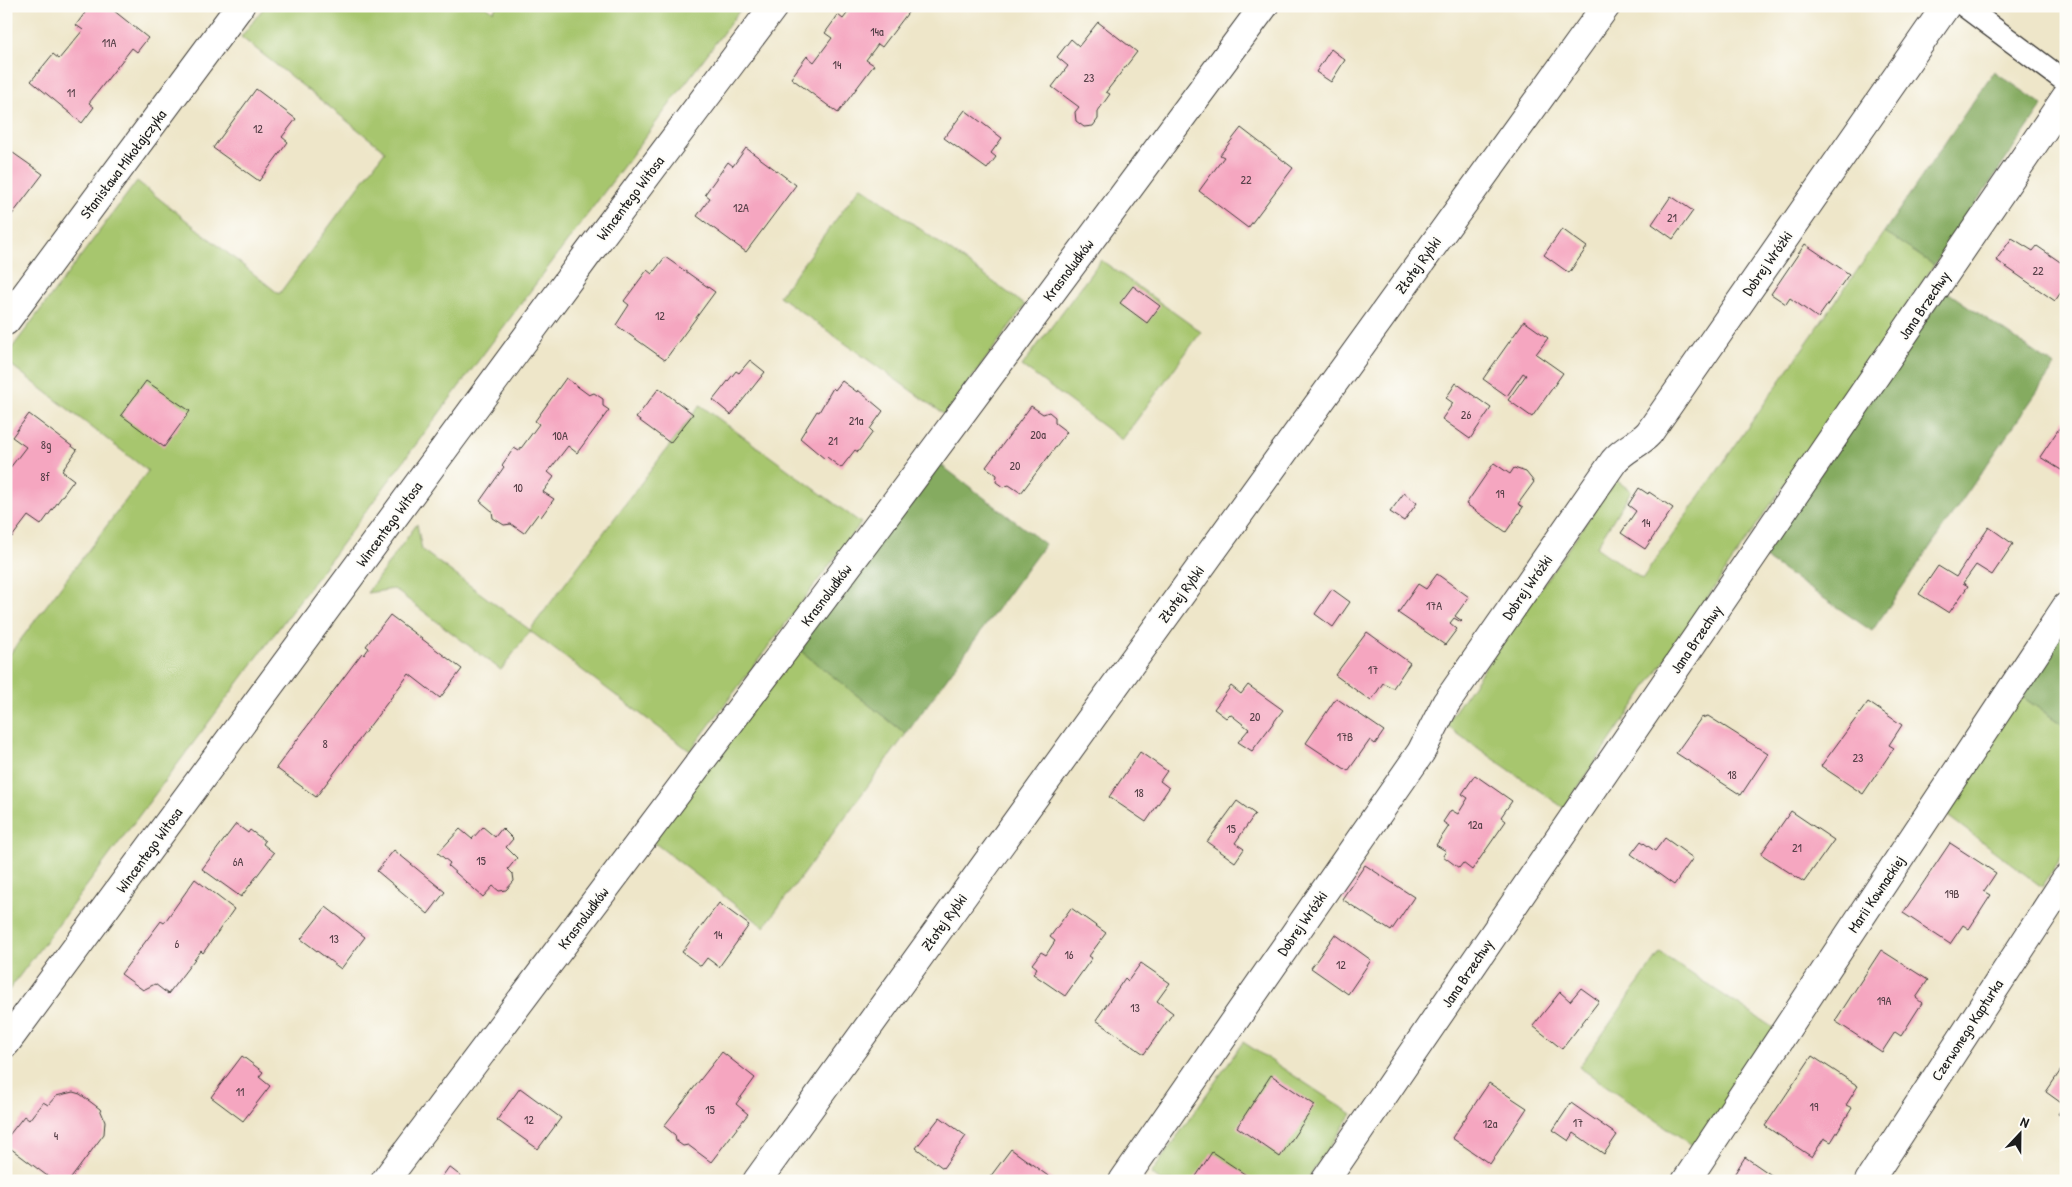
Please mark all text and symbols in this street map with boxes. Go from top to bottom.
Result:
house number: 14a [870,23,884,40]
house number: 11A [102,34,116,51]
house number: 14 [833,56,842,73]
house number: 23 [1084,69,1095,86]
house number: 11 [67,84,75,101]
street label: Stanisława Mikołajczyka [75,105,171,223]
house number: 12 [253,120,263,137]
street label: Wincentego Witosa [591,151,669,245]
house number: 22 [1240,171,1252,188]
house number: 12A [733,199,749,216]
house number: 21 [1667,209,1677,226]
street label: Dobrej Wróżki [1737,226,1797,300]
street label: Złotej Rybki [1390,232,1446,298]
street label: Krasnoludków [1038,234,1098,306]
house number: 22 [2032,262,2044,279]
street label: Jana Brzechwy [1893,266,1955,344]
house number: 12 [655,307,665,324]
house number: 26 [1461,406,1471,423]
house number: 21a [849,412,864,429]
house number: 20a [1030,426,1046,443]
house number: 10A [552,427,568,444]
house number: 21 [828,432,838,449]
house number: 8g [41,436,51,453]
house number: 20 [1010,457,1021,474]
house number: 8f [40,468,50,485]
street label: Wincentego Witosa [351,477,427,571]
house number: 10 [513,479,523,496]
house number: 19 [1496,485,1505,502]
house number: 14 [1642,514,1651,531]
street label: Dobrej Wróżki [1497,550,1557,624]
street label: Krasnoludków [796,559,856,631]
street label: Złotej Rybki [1153,561,1209,627]
house number: 17A [1426,597,1442,614]
street label: Jana Brzechwy [1665,600,1727,678]
house number: 17 [1368,661,1378,678]
house number: 20 [1250,708,1261,725]
house number: 17B [1337,728,1353,745]
house number: 8 [322,735,328,752]
house number: 23 [1853,749,1864,766]
house number: 18 [1727,766,1737,783]
house number: 18 [1134,784,1144,801]
street label: Wincentego Witosa [111,803,187,897]
house number: 12a [1468,816,1483,833]
house number: 15 [1226,820,1236,837]
house number: 21 [1792,839,1802,856]
street label: Marii Kownackiej [1842,851,1910,937]
house number: 15 [476,852,486,869]
house number: 6A [233,853,243,870]
street label: Krasnoludków [553,882,613,954]
house number: 19B [1945,885,1959,902]
street label: Dobrej Wróżki [1272,886,1332,960]
street label: Złotej Rybki [916,889,972,955]
house number: 14 [714,926,723,943]
house number: 13 [329,930,339,947]
street label: Jana Brzechwy [1436,934,1498,1012]
house number: 6 [175,935,180,952]
house number: 16 [1064,946,1074,963]
house number: 12 [1336,956,1346,973]
street label: Czerwonego Kapturka [1926,975,2008,1085]
house number: 19A [1877,992,1891,1009]
house number: 13 [1130,999,1140,1016]
house number: 11 [236,1083,244,1100]
house number: 19 [1810,1098,1819,1115]
house number: 15 [705,1101,715,1118]
north arrow [1994,1110,2044,1160]
house number: 12 [524,1111,534,1128]
text: N [2018,1111,2033,1132]
house number: 17 [1573,1114,1583,1131]
house number: 12a [1483,1115,1498,1132]
house number: 4 [54,1127,59,1144]

